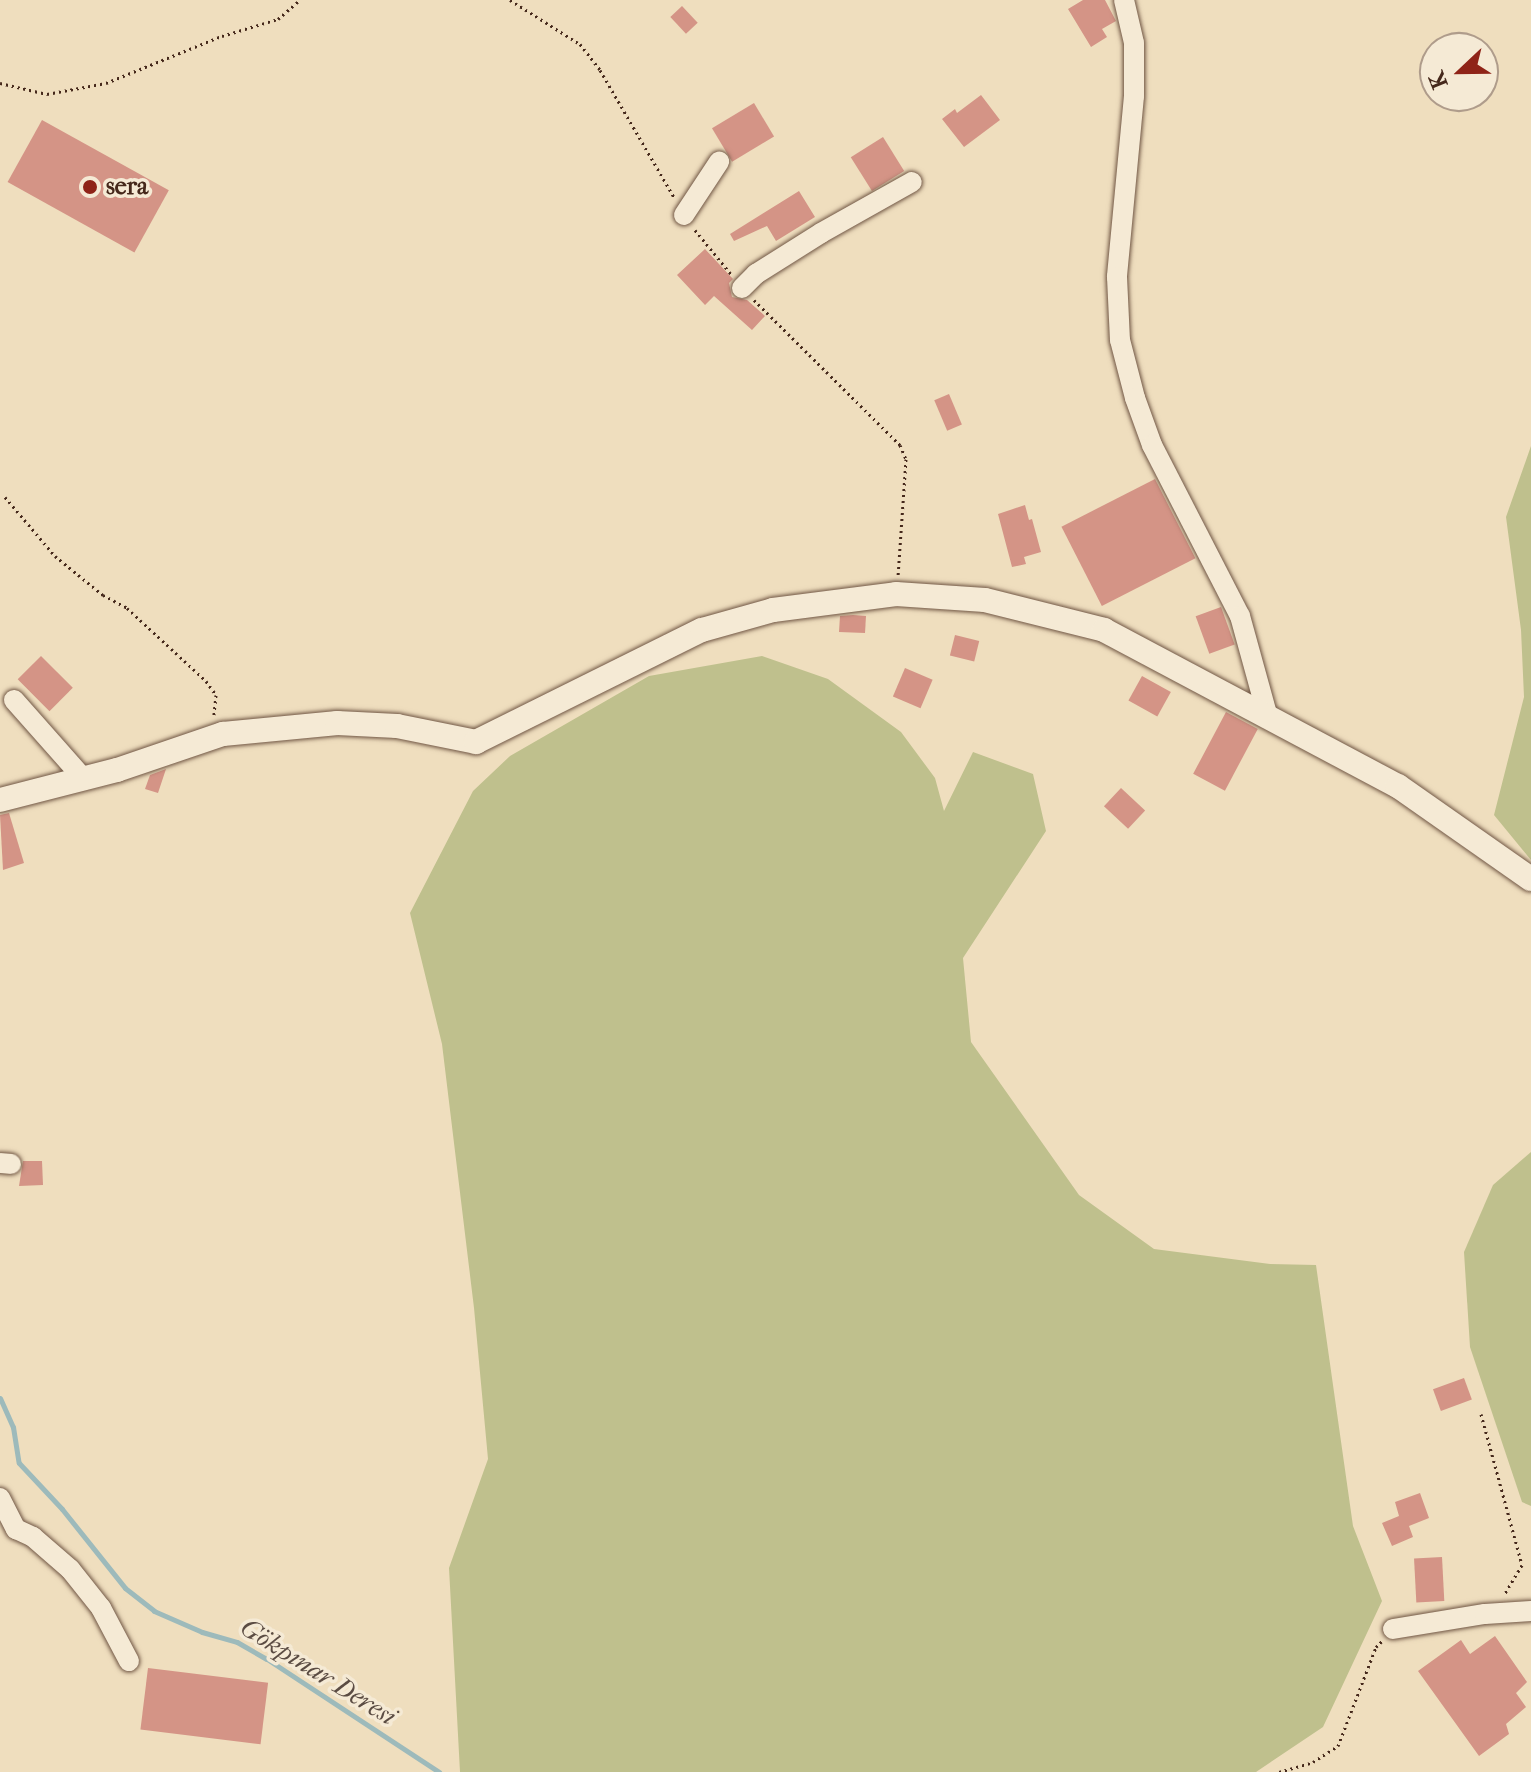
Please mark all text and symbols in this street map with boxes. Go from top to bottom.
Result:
north arrow [1419,32,1499,112]
text: K [1424,68,1454,93]
place label: sera [106,173,148,201]
marker: sera [81,178,99,196]
water label: Gökpınar Deresi [234,1612,402,1732]

